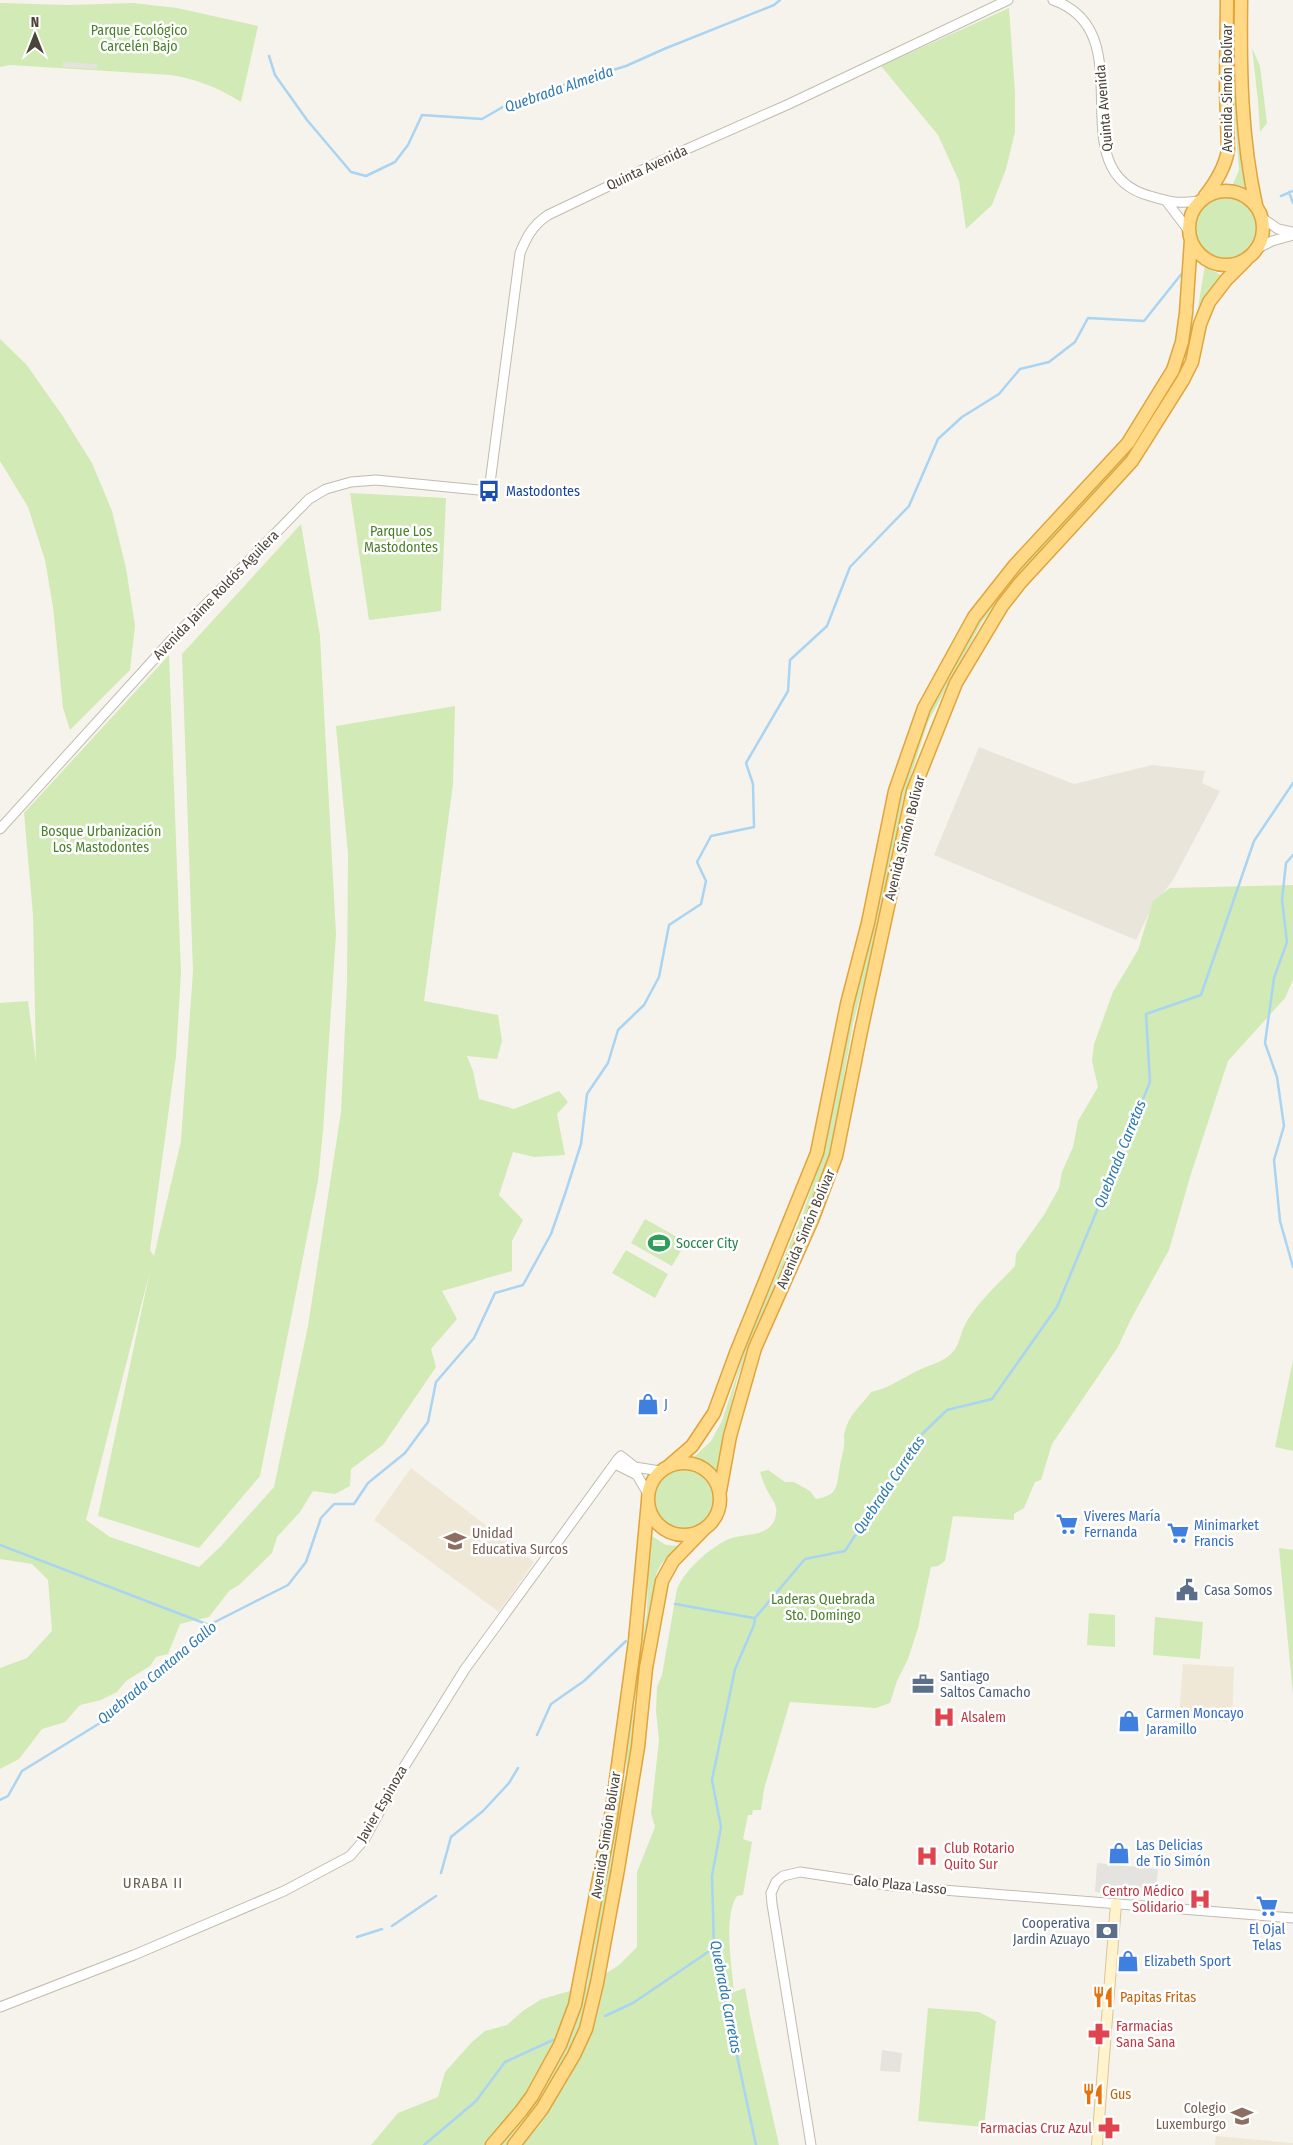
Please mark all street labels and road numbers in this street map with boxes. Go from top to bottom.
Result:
street label: Avenida Simón Bolívar [1219,24,1236,152]
street label: Quinta Avenida [1092,64,1116,152]
street label: Quinta Avenida [604,142,690,194]
street label: Avenida Jaime Roldós Aguilera [150,527,282,663]
street label: Avenida Simón Bolívar [881,774,929,902]
street label: Avenida Simón Bolívar [773,1167,839,1291]
street label: Javier Espinoza [353,1763,411,1845]
street label: Avenida Simón Bolívar [588,1770,624,1900]
street label: Galo Plaza Lasso [852,1872,948,1898]

